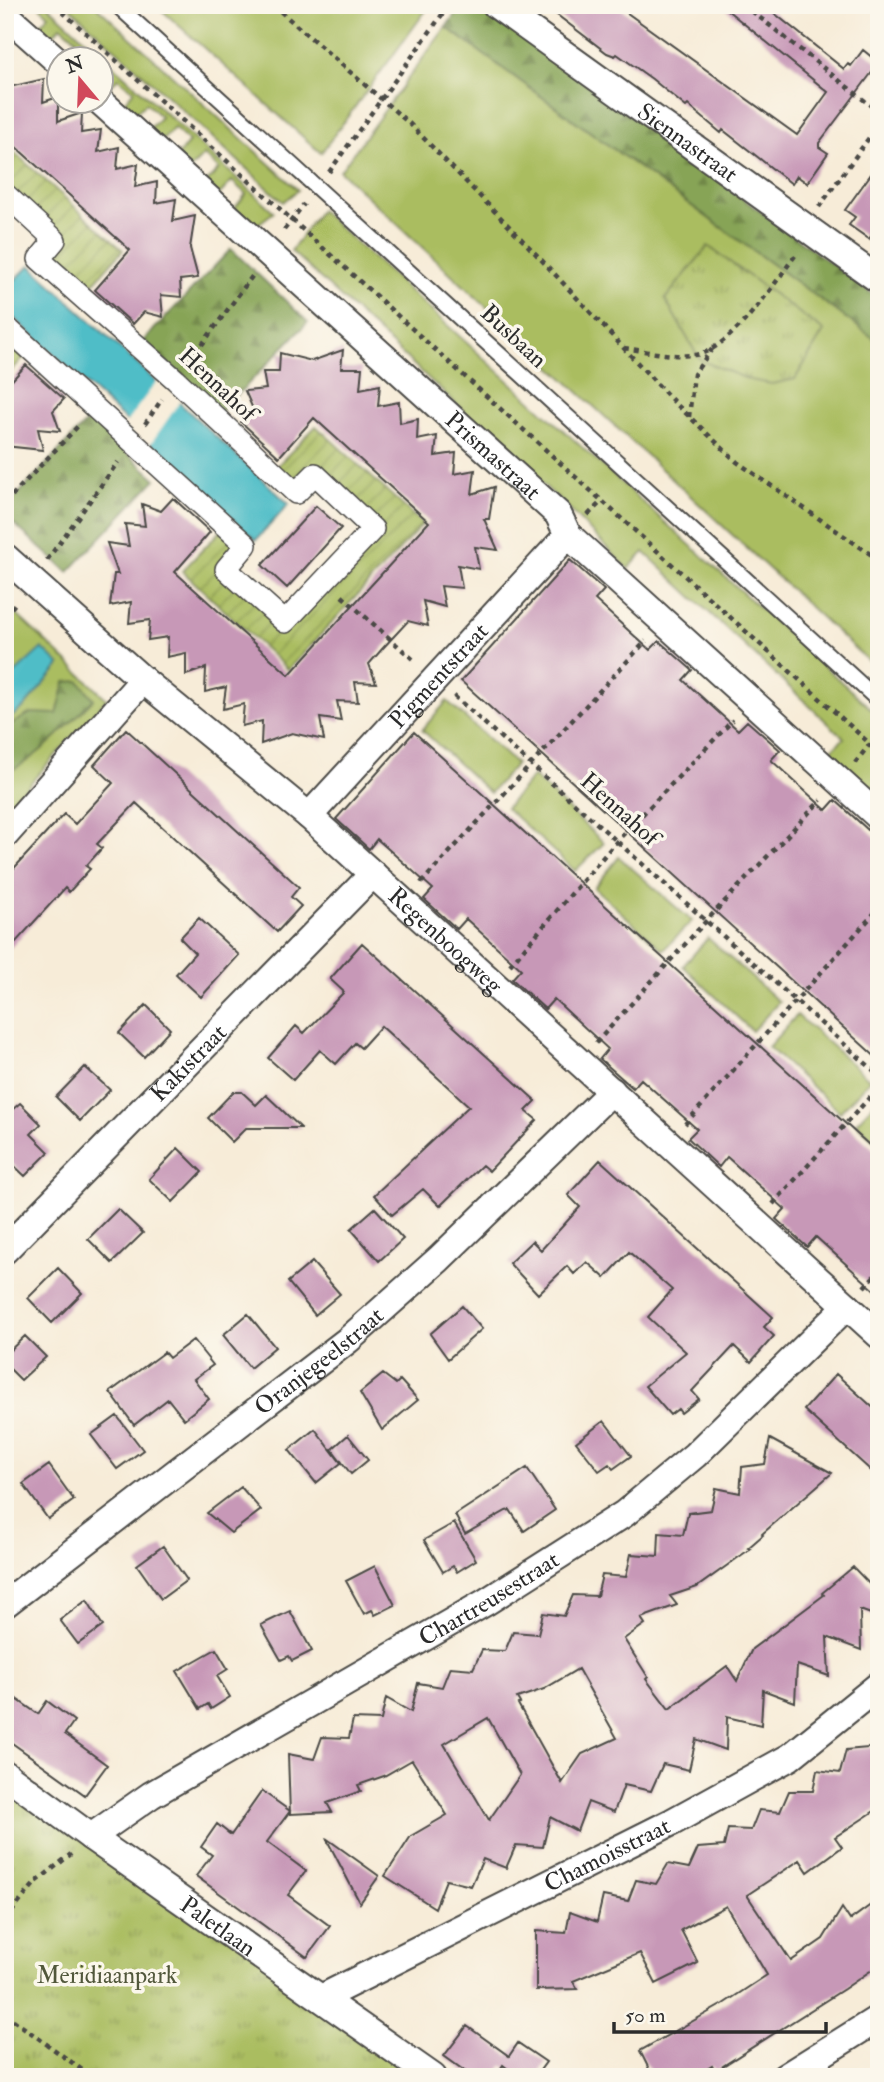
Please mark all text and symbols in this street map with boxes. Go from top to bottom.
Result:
north arrow [46,46,116,116]
text: N [62,50,88,79]
street label: Siennastraat [631,96,744,190]
street label: Busbaan [474,298,554,375]
street label: Hennahof [172,340,266,431]
street label: Prismastraat [438,405,547,507]
street label: Pigmentstraat [382,616,496,735]
street label: Hennahof [574,766,668,855]
street label: Regenboogweg [381,881,510,1001]
street label: Kakistraat [144,1017,234,1109]
street label: Oranjegeelstraat [248,1300,391,1422]
street label: Chartreusestraat [413,1544,565,1653]
street label: Chamoisstraat [539,1810,676,1900]
street label: Paletlaan [174,1889,262,1964]
park label: Meridiaanpark [37,1960,178,1991]
scale bar [614,1991,826,2035]
text: 50 m [625,2002,666,2029]

